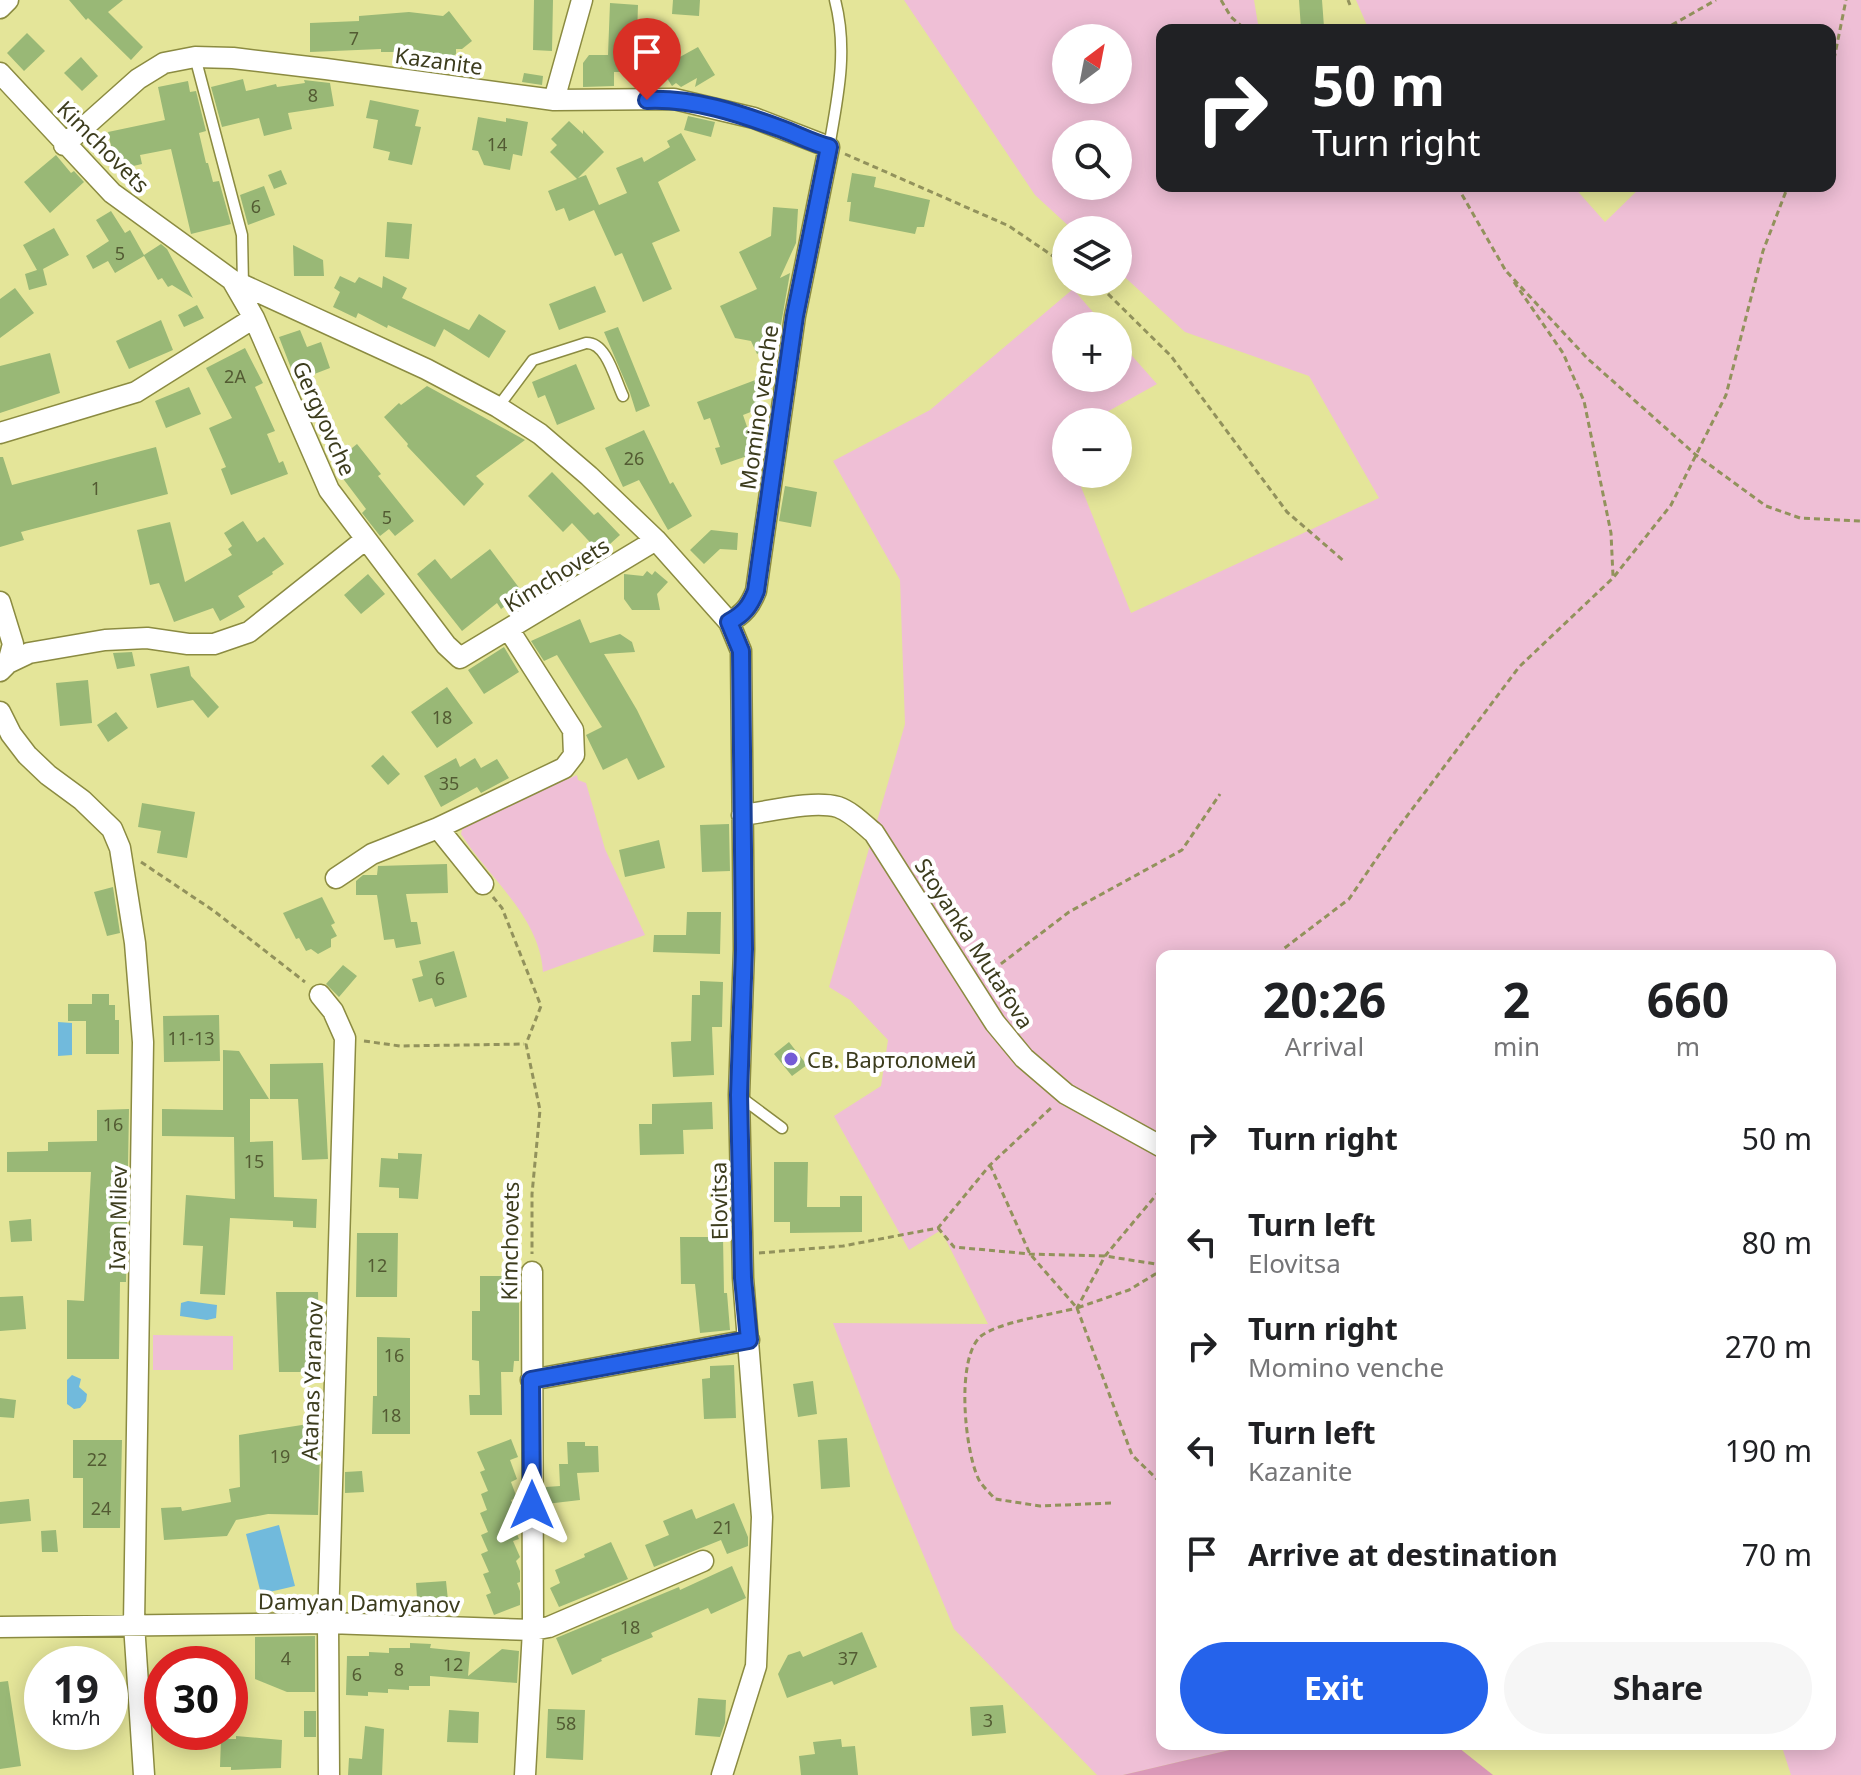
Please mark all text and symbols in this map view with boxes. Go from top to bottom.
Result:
pin [613,18,681,100]
north arrow [1052,24,1132,104]
map controls [1052,24,1132,488]
house number: 7 [349,26,359,50]
icon: arrive [625,30,669,74]
street label: Kazanite [393,39,485,81]
text: 50 m [1312,46,1445,122]
icon: right [1180,56,1284,160]
house number: 8 [308,83,318,107]
street label: Kimchovets [51,93,157,199]
text: Turn right [1312,118,1480,167]
button: search [1052,120,1132,200]
house number: 14 [487,132,507,156]
house number: 6 [251,194,261,218]
button: layers [1052,216,1132,296]
house number: 5 [115,241,125,265]
button: + [1052,312,1132,392]
street label: Momino venche [732,323,784,491]
street label: Gergyovche [286,356,364,480]
house number: 2А [224,364,246,388]
button: − [1052,408,1132,488]
house number: 26 [624,446,644,470]
house number: 1 [91,476,101,500]
house number: 5 [382,505,392,529]
street label: Kimchovets [498,530,614,618]
house number: 18 [432,705,452,729]
house number: 35 [439,771,459,795]
street label: Stoyanka Mutafova [909,852,1041,1034]
house number: 6 [435,966,445,990]
text: 20:26 [1263,967,1386,1032]
text: 2 [1503,967,1530,1032]
text: 660 [1647,967,1729,1032]
house number: 11-13 [168,1026,214,1050]
text: Arrival [1285,1028,1364,1064]
text: min [1493,1028,1540,1064]
text: m [1676,1028,1700,1064]
place label: Св. Вартоломей [807,1044,977,1074]
marker: Св. Вартоломей [782,1050,800,1068]
house number: 16 [103,1112,123,1136]
icon: right [1180,1116,1224,1160]
text: Turn right [1248,1118,1398,1159]
text: 50 m [1742,1118,1812,1159]
house number: 15 [244,1149,264,1173]
street label: Elovitsa [702,1162,734,1240]
street label: Ivan Milev [101,1165,133,1271]
street label: Kimchovets [493,1181,525,1301]
text: Turn left [1248,1204,1376,1245]
icon: left [1180,1220,1224,1264]
text: 80 m [1742,1222,1812,1263]
text: Elovitsa [1248,1245,1341,1281]
house number: 12 [367,1253,387,1277]
street label: Atanas Yaranov [293,1300,329,1461]
text: Turn right [1248,1308,1398,1349]
icon: right [1180,1324,1224,1368]
text: 270 m [1725,1326,1812,1367]
house number: 16 [384,1343,404,1367]
text: Momino venche [1248,1349,1444,1385]
house number: 18 [381,1403,401,1427]
text: Turn left [1248,1412,1376,1453]
icon: left [1180,1428,1224,1472]
text: 190 m [1725,1430,1812,1471]
house number: 19 [270,1444,290,1468]
house number: 22 [87,1447,107,1471]
text: Kazanite [1248,1453,1352,1489]
position arrow [490,1463,574,1547]
house number: 24 [91,1496,111,1520]
house number: 21 [713,1515,733,1539]
icon: arrive [1180,1532,1224,1576]
text: Arrive at destination [1248,1534,1558,1575]
text: 70 m [1742,1534,1812,1575]
street label: Damyan Damyanov [258,1585,461,1619]
house number: 18 [620,1615,640,1639]
button: Exit [1180,1642,1488,1734]
button: Share [1504,1642,1812,1734]
speed limit sign: 30 [144,1646,248,1750]
house number: 4 [281,1646,291,1670]
house number: 37 [838,1646,858,1670]
house number: 12 [443,1652,463,1676]
house number: 8 [394,1657,404,1681]
text: 19 [53,1660,99,1715]
house number: 6 [352,1662,362,1686]
text: km/h [51,1704,101,1731]
house number: 3 [983,1708,993,1732]
house number: 58 [556,1711,576,1735]

